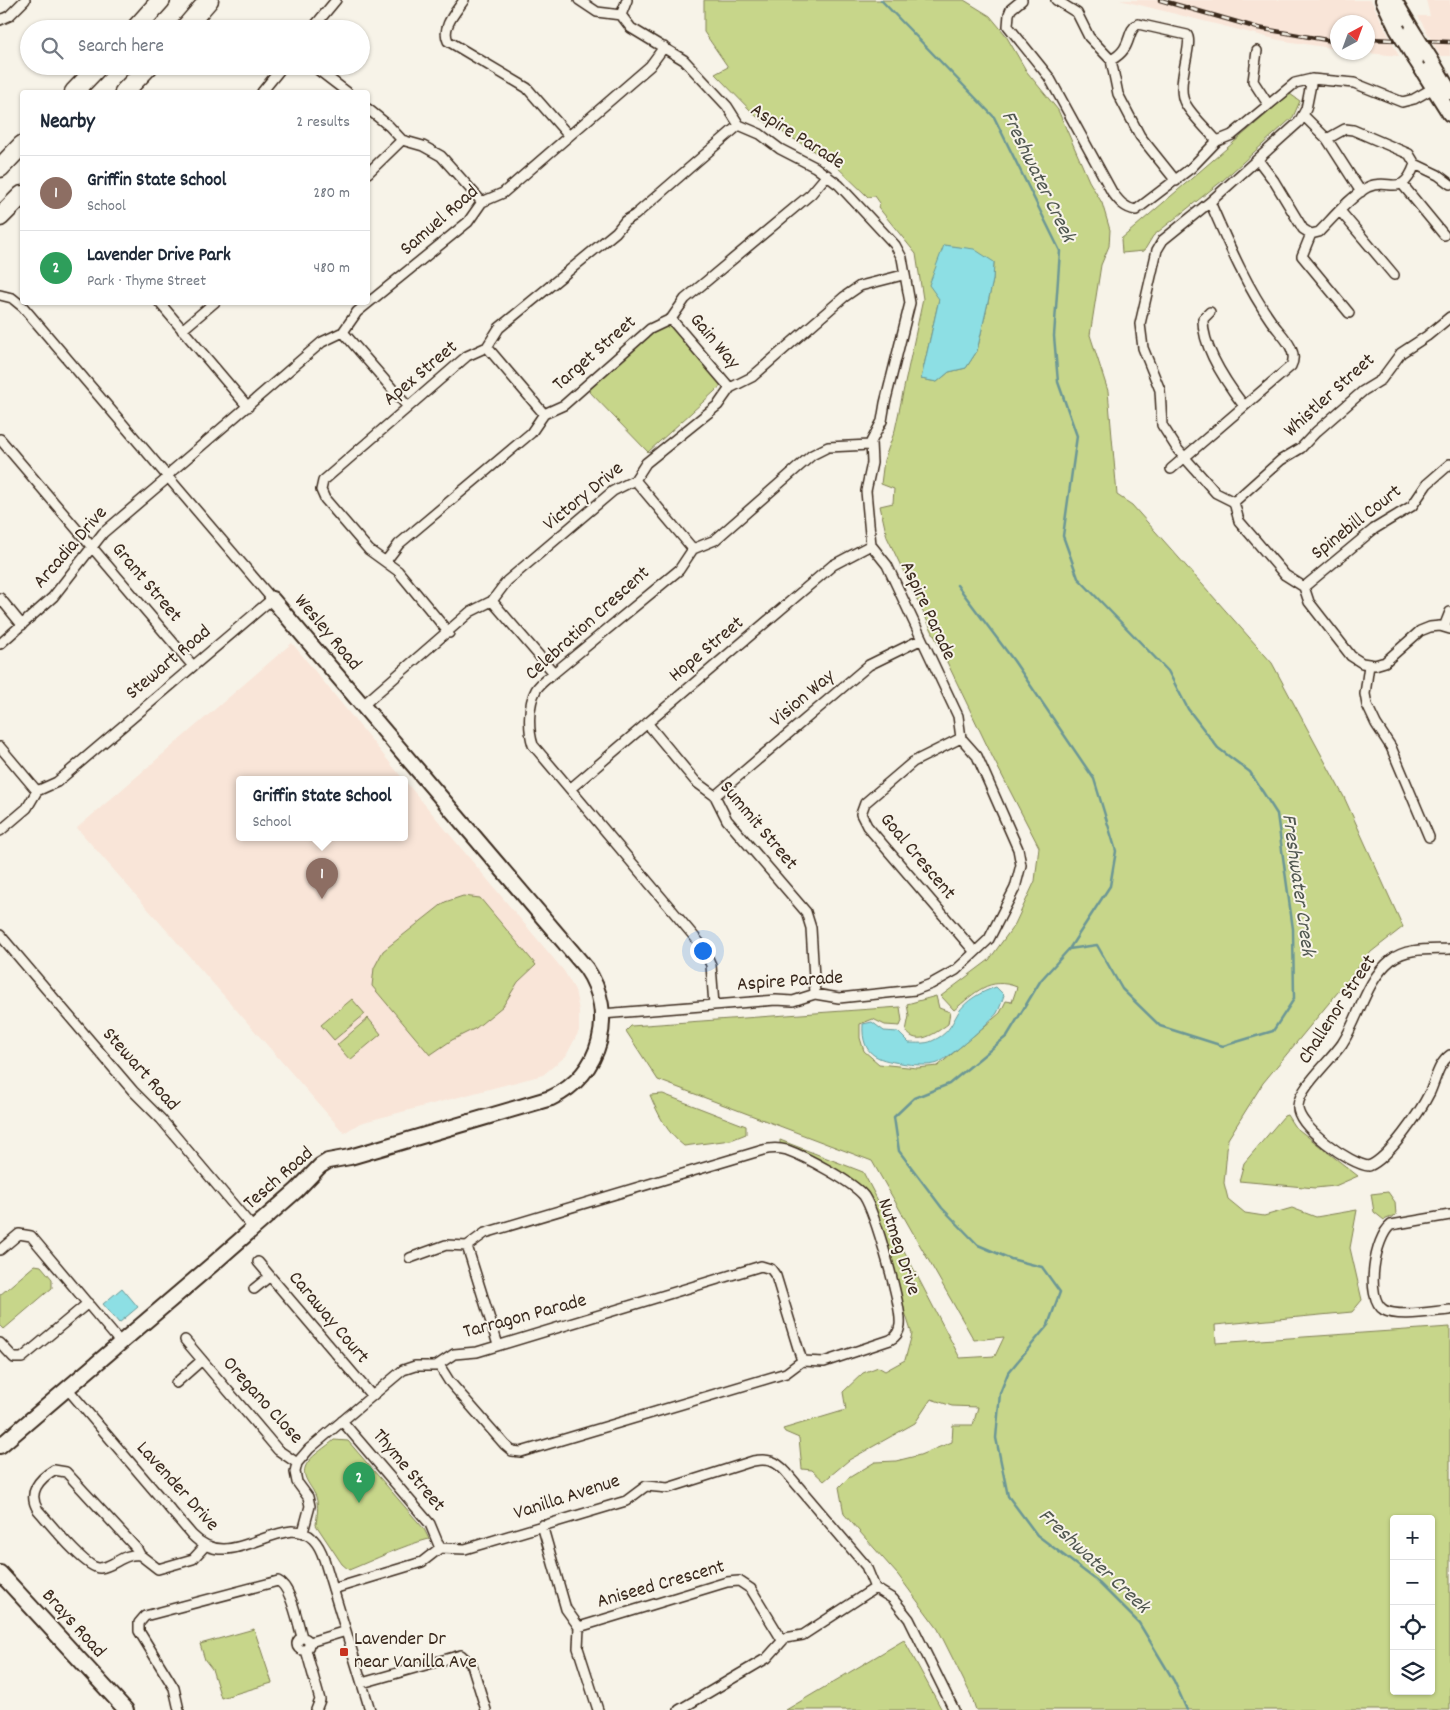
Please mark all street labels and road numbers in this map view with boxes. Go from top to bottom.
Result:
street label: Aspire Parade [744,97,850,177]
street label: Samuel Road [395,179,485,263]
street label: Gain Way [682,308,746,377]
street label: Target Street [547,310,643,398]
street label: Apex Street [378,334,464,414]
street label: Whistler Street [1278,347,1382,445]
street label: Victory Drive [538,456,630,538]
street label: Spinebill Court [1306,479,1408,567]
street label: Arcadia Drive [27,500,115,595]
street label: Grant Street [104,537,188,629]
street label: Aspire Parade [892,557,962,665]
street label: Celebration Crescent [519,560,657,688]
street label: Wesley Road [287,589,367,677]
street label: Hope Street [663,610,751,690]
street label: Stewart Road [120,619,218,707]
street label: Vision Way [764,663,842,734]
street label: Summit Street [712,775,804,877]
street label: Goal Crescent [872,808,962,906]
street label: Challenor Street [1292,950,1384,1070]
street label: Aspire Parade [736,964,844,1000]
street label: Stewart Road [95,1022,185,1118]
street label: Tesch Road [238,1141,320,1217]
street label: Nutmeg Drive [869,1195,927,1299]
street label: Caraway Court [281,1266,375,1370]
street label: Tarragon Parade [460,1287,590,1347]
street label: Oregano Close [215,1351,309,1451]
street label: Thyme Street [365,1423,451,1519]
street label: Lavender Drive [129,1436,225,1538]
street label: Vanilla Avenue [510,1468,624,1528]
street label: Aniseed Crescent [594,1553,728,1617]
street label: Brays Road [34,1583,112,1665]

